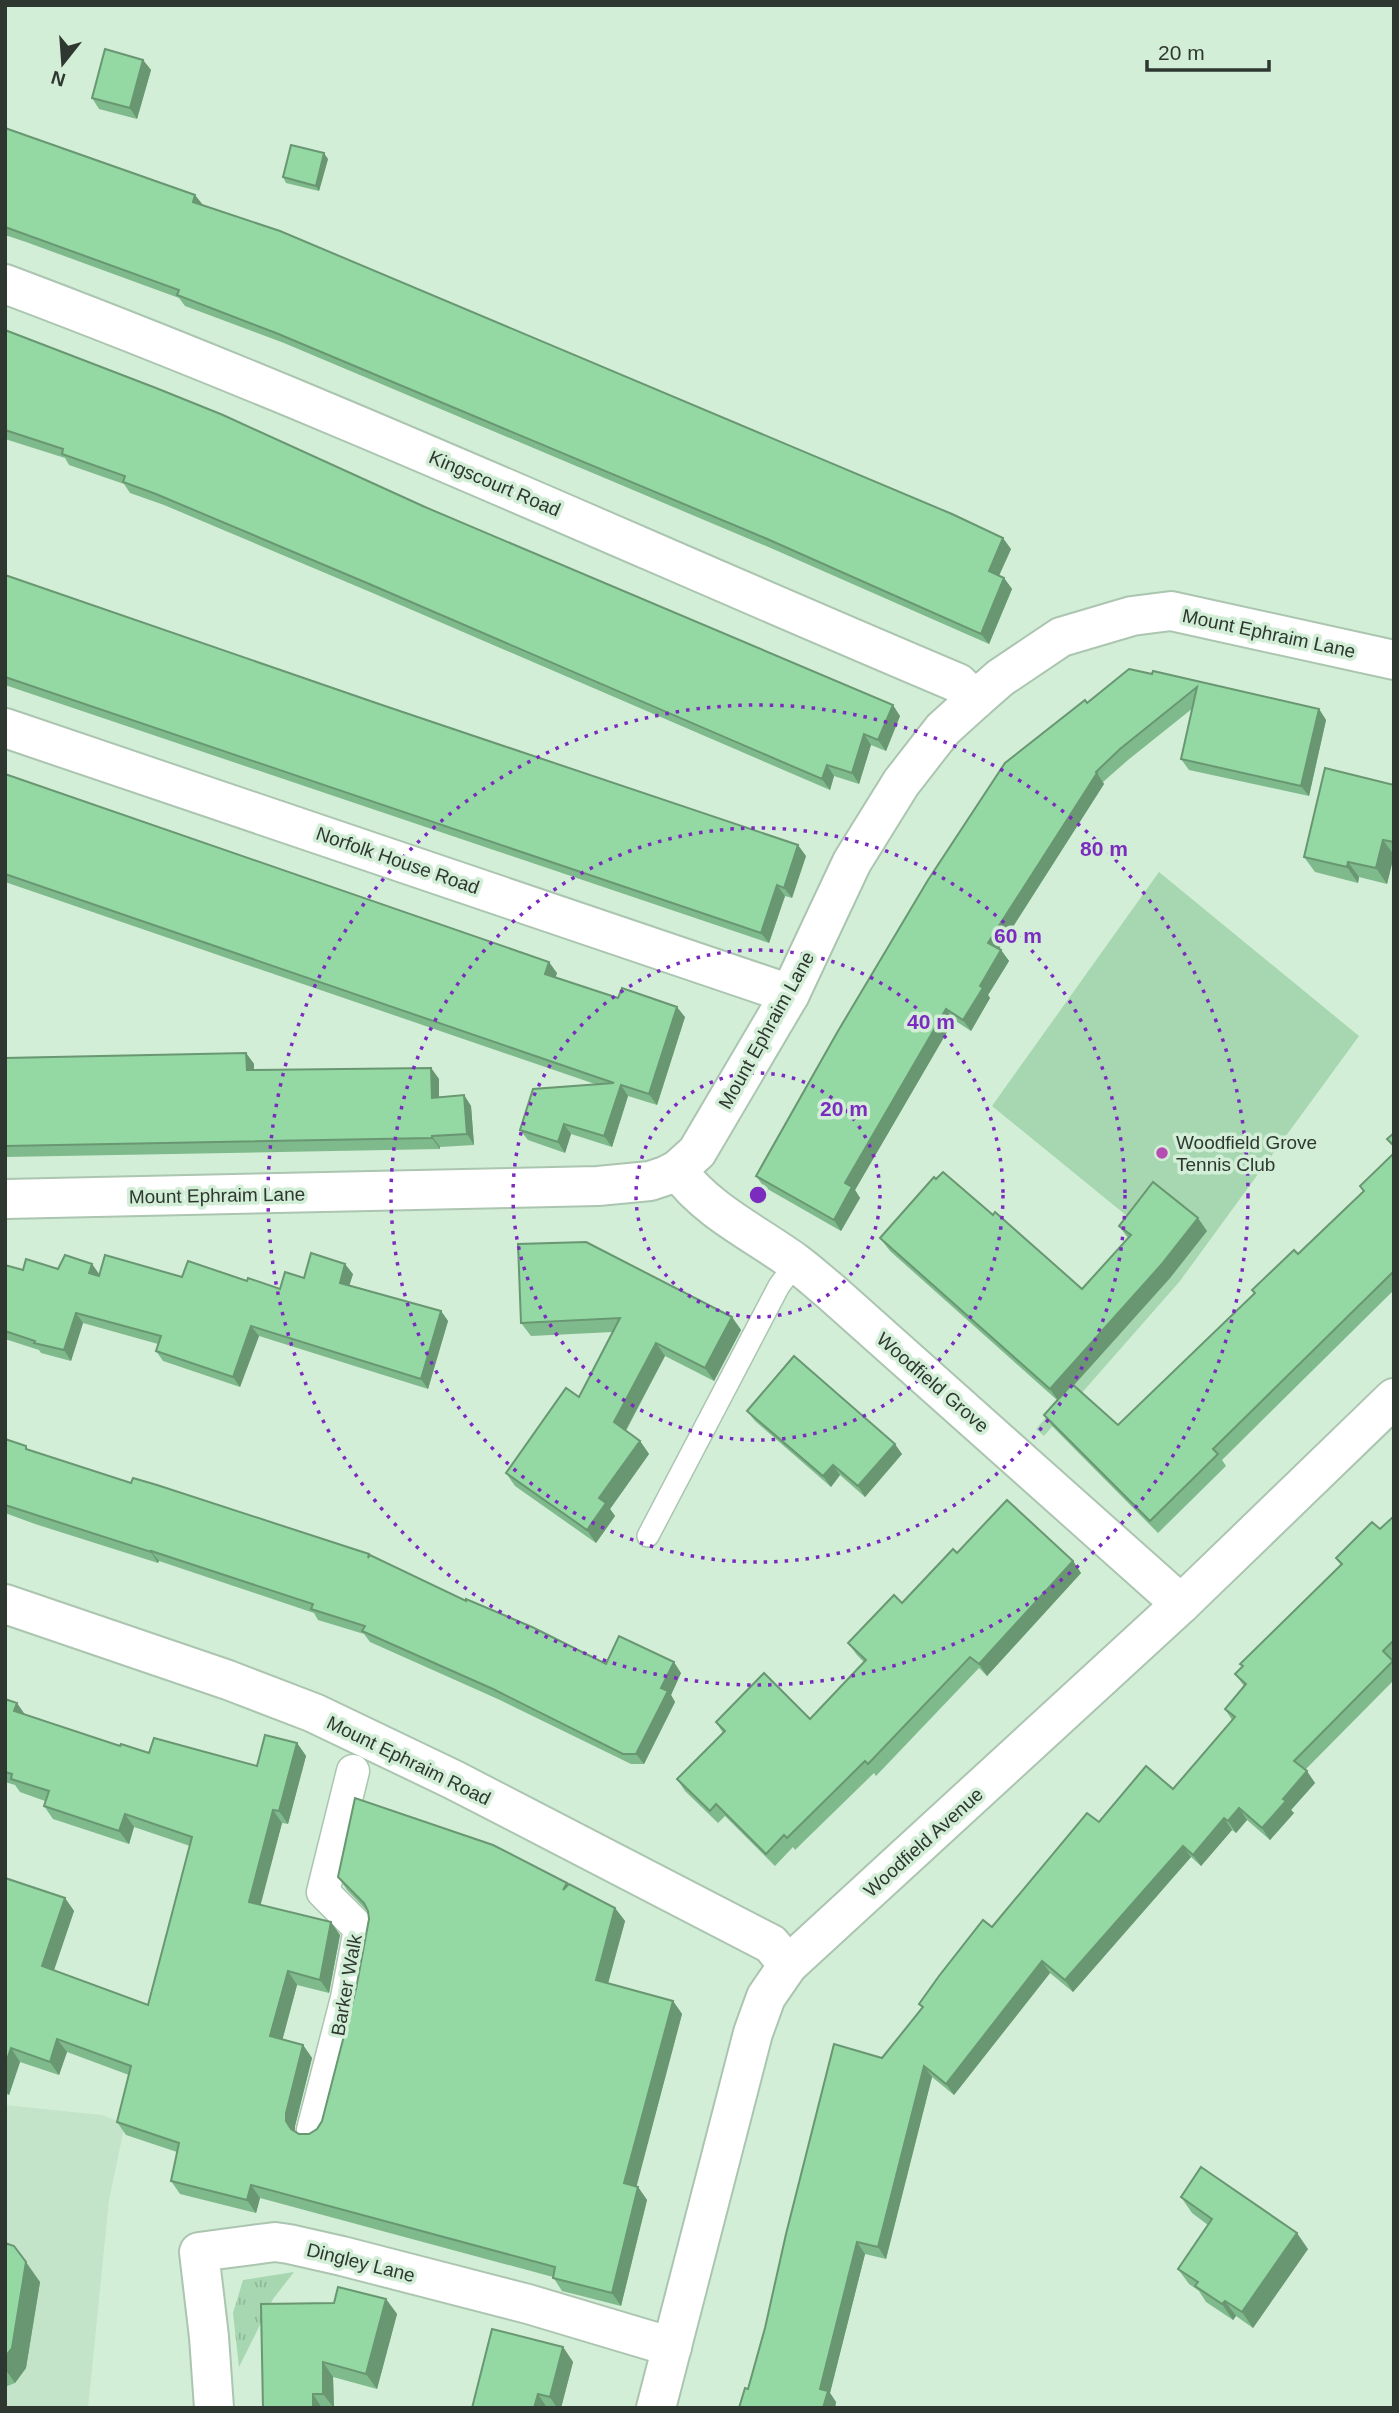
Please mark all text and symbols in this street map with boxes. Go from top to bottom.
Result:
north arrow [28,28,98,98]
scale bar [1147,28,1270,72]
text: 20 m [1158,41,1205,64]
text: N [49,67,68,91]
street label: Kingscourt Road [426,446,564,521]
street label: Mount Ephraim Lane [1180,605,1357,662]
street label: Norfolk House Road [314,823,482,898]
text: 80 m [1080,837,1128,860]
text: 60 m [994,924,1042,947]
street label: Mount Ephraim Lane [714,948,818,1112]
text: 40 m [907,1010,955,1033]
text: 20 m [820,1097,868,1120]
place label: Woodfield Grove Tennis Club [1176,1132,1317,1175]
marker: Woodfield Grove Tennis Club [1154,1145,1170,1161]
street label: Mount Ephraim Lane [129,1183,305,1208]
centre of rings [746,1183,770,1207]
street label: Woodfield Grove [873,1328,993,1437]
street label: Mount Ephraim Road [323,1712,494,1809]
street label: Woodfield Avenue [860,1784,987,1901]
street label: Barker Walk [327,1932,366,2038]
street label: Dingley Lane [305,2239,417,2286]

